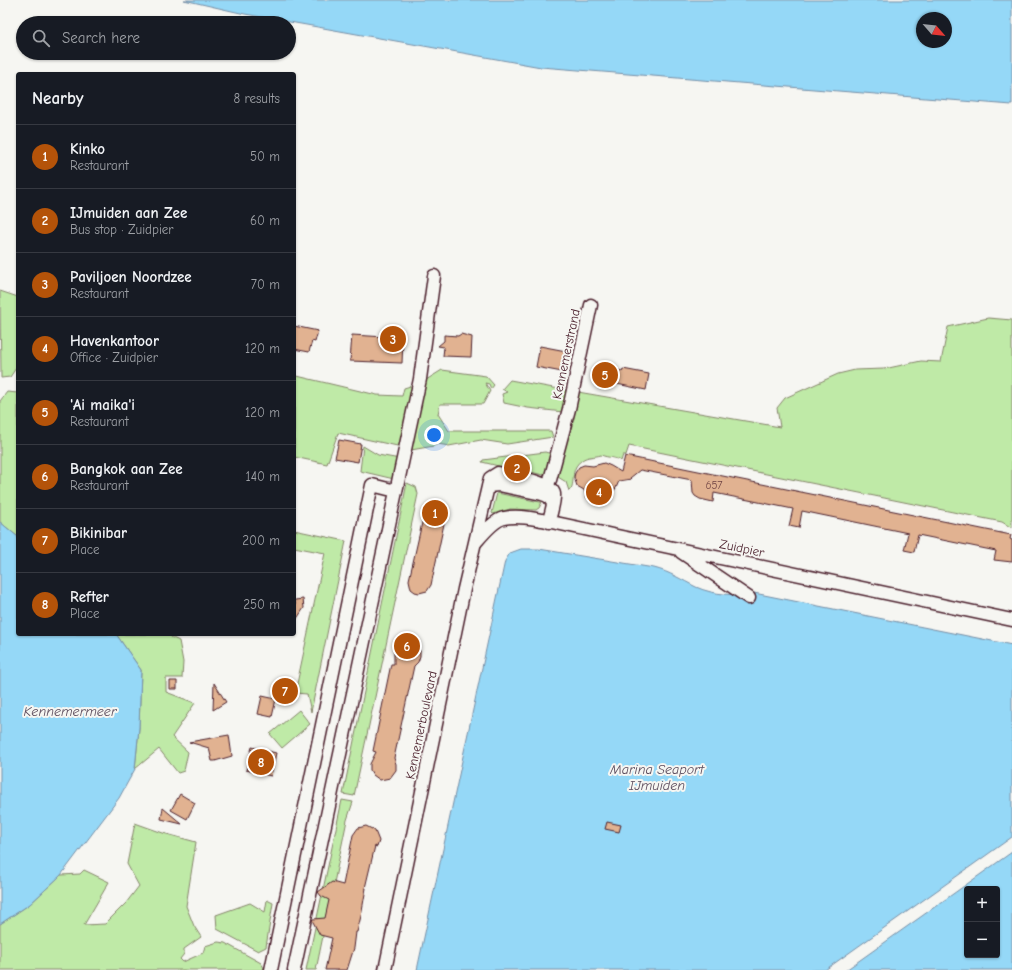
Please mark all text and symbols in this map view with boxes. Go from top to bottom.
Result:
north arrow [916,12,952,48]
search box [16,16,296,60]
icon: search [30,27,52,49]
text: Search here [62,29,140,47]
text: Nearby [32,89,83,108]
text: 8 results [234,91,280,106]
text: Kinko [70,140,105,158]
text: 1 [42,149,48,164]
text: 50 m [250,149,280,164]
text: Restaurant [70,158,129,173]
text: IJmuiden aan Zee [70,204,187,222]
text: 2 [42,213,48,228]
text: 60 m [250,213,280,228]
text: Bus stop · Zuidpier [70,222,174,237]
text: Paviljoen Noordzee [70,268,192,286]
text: 3 [42,277,48,292]
text: 70 m [251,277,280,292]
text: Restaurant [70,286,129,301]
street label: Kennemerstrand [549,307,583,401]
pin: 3 [380,324,406,354]
text: Havenkantoor [70,332,159,350]
text: 4 [42,341,48,356]
text: 120 m [245,341,280,356]
text: Office · Zuidpier [70,350,158,365]
pin: 5 [592,360,618,390]
text: 'Ai maika'i [70,396,135,414]
text: 5 [42,405,48,420]
text: 120 m [245,405,280,420]
text: Restaurant [70,414,129,429]
your location [424,425,444,445]
pin: 2 [504,453,530,483]
text: Bangkok aan Zee [70,460,183,478]
text: 6 [42,469,48,484]
text: 140 m [246,469,280,484]
pin: 4 [586,477,612,507]
text: Restaurant [70,478,129,493]
house number: 657 [705,479,723,492]
pin: 1 [422,498,448,528]
text: Bikinibar [70,524,127,542]
text: 7 [42,533,48,548]
text: 200 m [242,533,280,548]
street label: Zuidpier [718,536,767,560]
text: Place [70,542,100,557]
text: Refter [70,588,109,606]
text: 8 [42,597,48,612]
text: 250 m [243,597,280,612]
text: Place [70,606,100,621]
pin: 6 [394,631,420,661]
street label: Kennemerboulevard [402,669,440,781]
pin: 7 [272,676,298,706]
water label: Kennemermeer [24,703,118,720]
pin: 8 [248,747,274,777]
water label: Marina Seaport IJmuiden [609,761,706,794]
map controls [964,886,1000,958]
button: + [964,886,1000,922]
button: − [964,922,1000,958]

